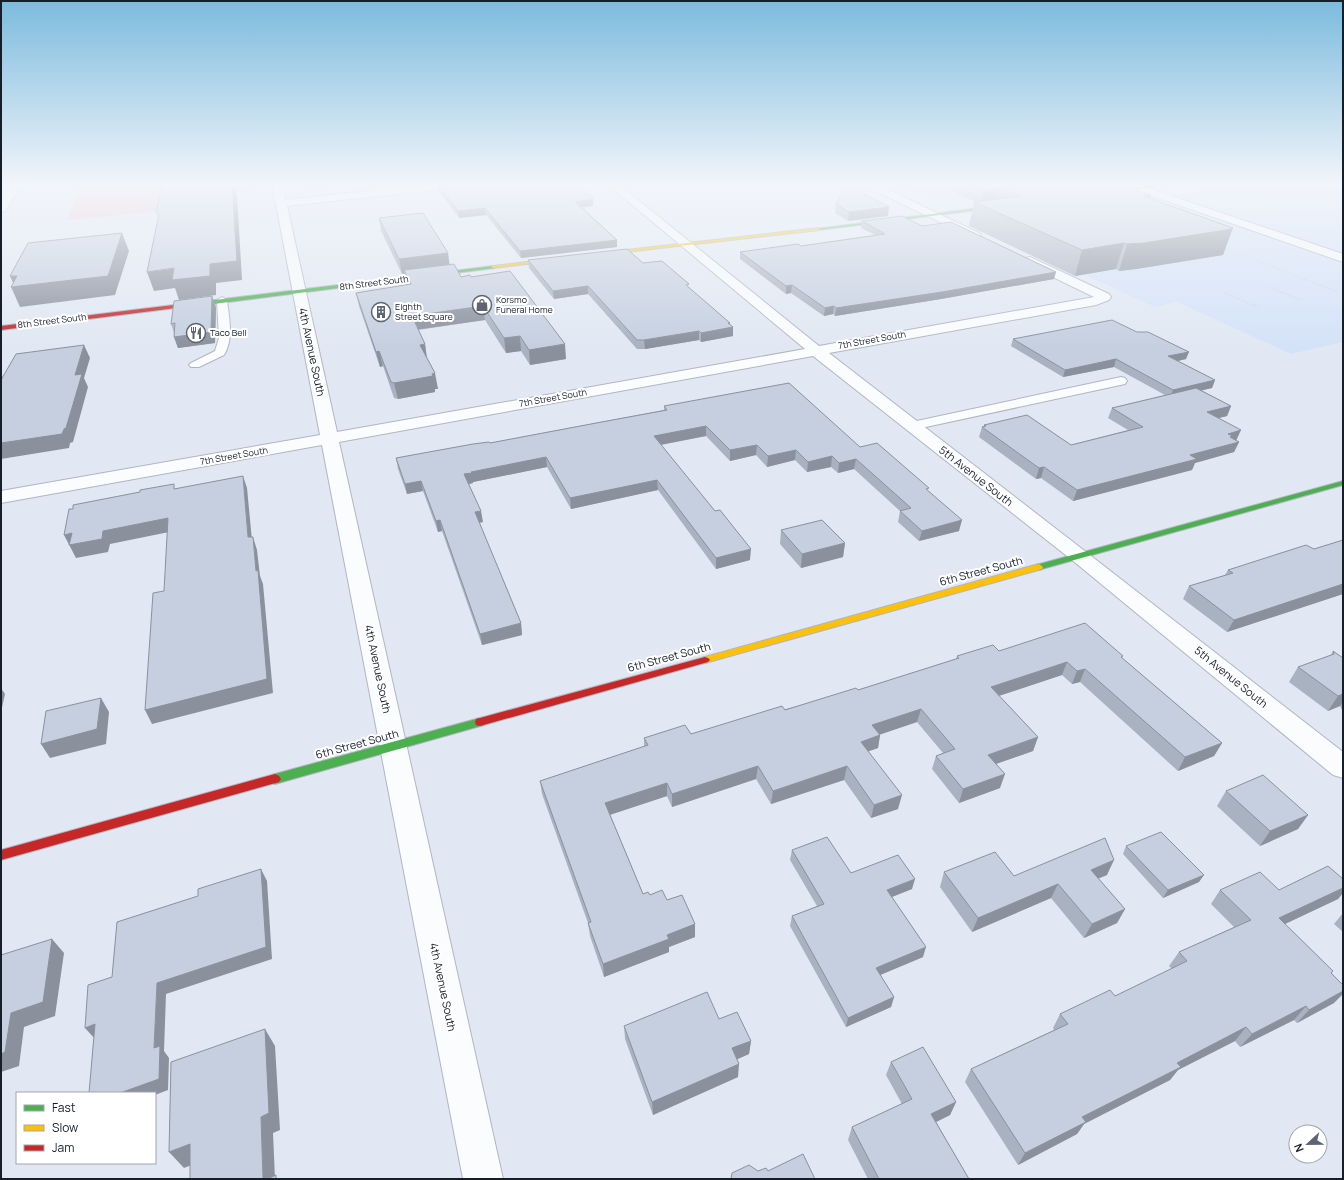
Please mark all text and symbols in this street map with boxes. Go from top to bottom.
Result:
street label: 8th Street South [339,272,409,293]
place label: Korsmo Funeral Home [496,293,553,316]
shop icon: Korsmo Funeral Home [471,294,493,316]
place label: Eighth Street Square [395,300,453,323]
building icon: Eighth Street Square [370,301,392,323]
street label: 4th Avenue South [296,306,329,398]
street label: 8th Street South [17,310,87,331]
restaurant icon: Taco Bell [185,322,207,344]
place label: Taco Bell [210,326,247,339]
street label: 7th Street South [837,327,907,352]
street label: 7th Street South [518,385,588,410]
street label: 5th Avenue South [936,442,1016,509]
street label: 7th Street South [199,443,269,468]
street label: 6th Street South [938,552,1024,589]
street label: 4th Avenue South [362,623,395,715]
street label: 6th Street South [626,638,712,675]
street label: 5th Avenue South [1192,642,1271,711]
street label: 6th Street South [314,725,400,762]
street label: 4th Avenue South [427,941,460,1033]
legend [16,1092,156,1164]
text: Fast [52,1099,76,1116]
text: Slow [52,1119,78,1136]
north arrow [1288,1124,1328,1164]
text: Jam [52,1139,74,1156]
text: N [1290,1141,1307,1154]

